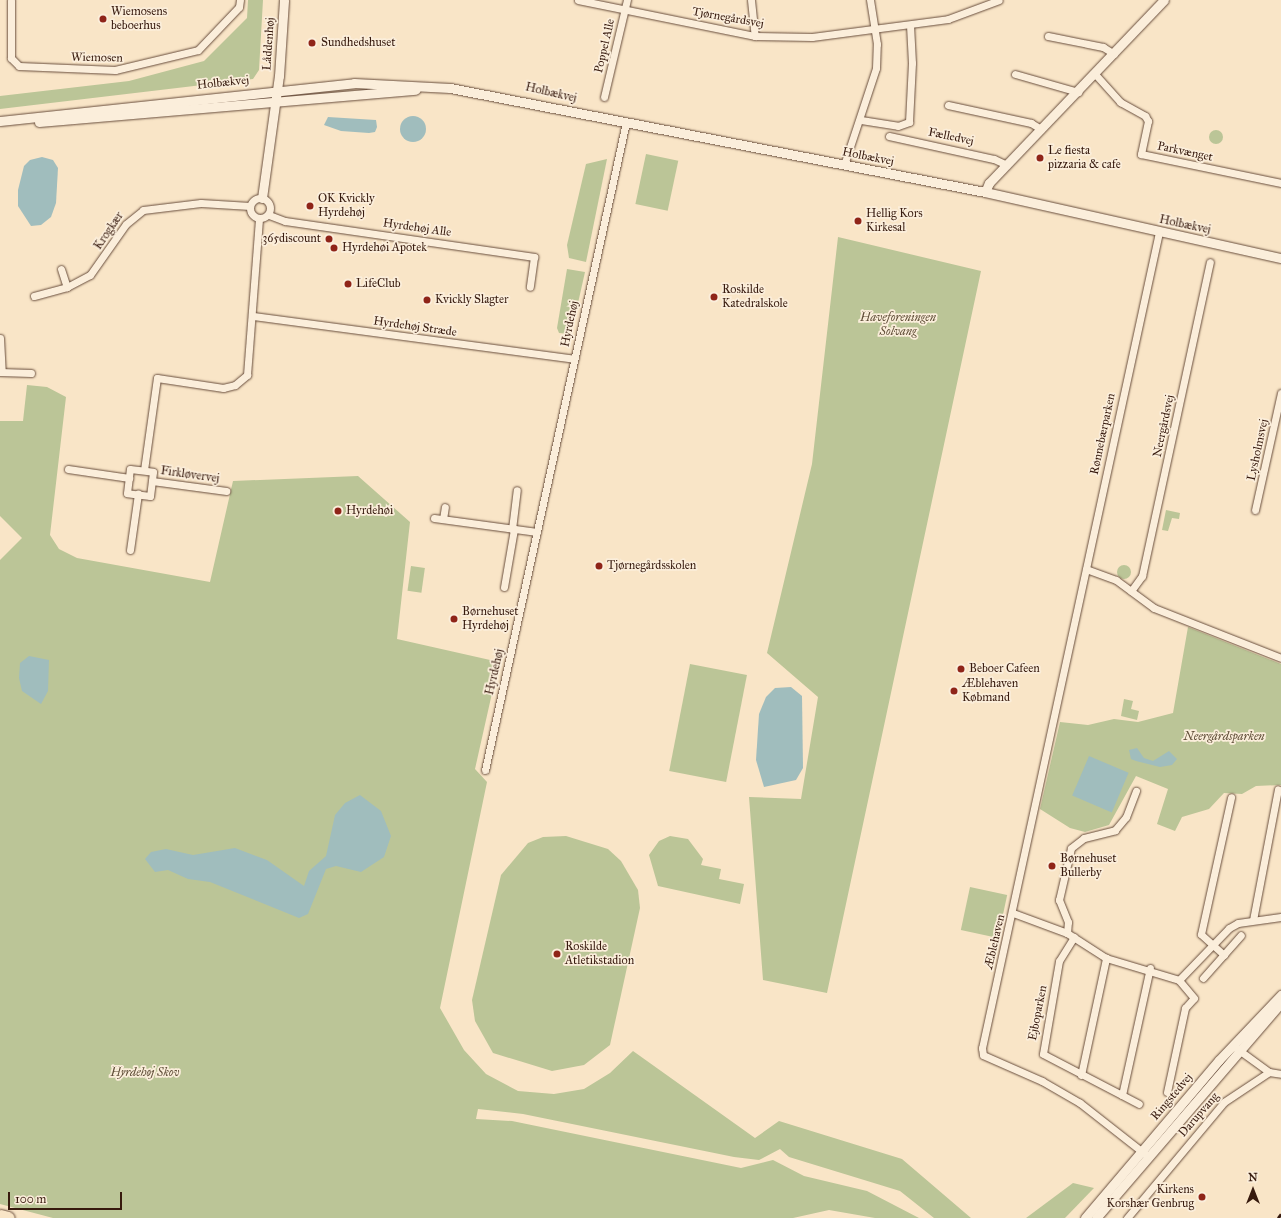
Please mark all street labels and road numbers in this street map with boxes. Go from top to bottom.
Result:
street label: Tjørnegårdsvej [691,5,765,31]
street label: Låddenhøj [260,17,278,71]
street label: Poppel Alle [592,18,618,74]
street label: Wiemosen [71,50,123,66]
street label: Holbækvej [196,73,250,93]
street label: Holbækvej [524,80,578,106]
street label: Fælledvej [927,125,975,149]
street label: Parkvænget [1156,139,1214,165]
street label: Holbækvej [841,145,895,169]
street label: Krogkær [91,209,127,253]
street label: Holbækvej [1158,213,1212,237]
street label: Hyrdehøj Alle [382,216,452,240]
street label: Hyrdehøj [558,300,582,348]
street label: Hyrdehøj Stræde [372,314,458,340]
street label: Rønnebærparken [1087,392,1119,476]
street label: Neergårdsvej [1150,393,1178,459]
street label: Lysholmsvej [1244,418,1272,482]
street label: Firkløvervej [160,464,220,486]
street label: Hyrdehøj [483,648,507,696]
street label: Æblehaven [982,913,1008,971]
street label: Ejboparken [1026,984,1050,1042]
street label: Ringstedvej [1148,1071,1196,1123]
street label: Darupvang [1176,1090,1222,1140]

